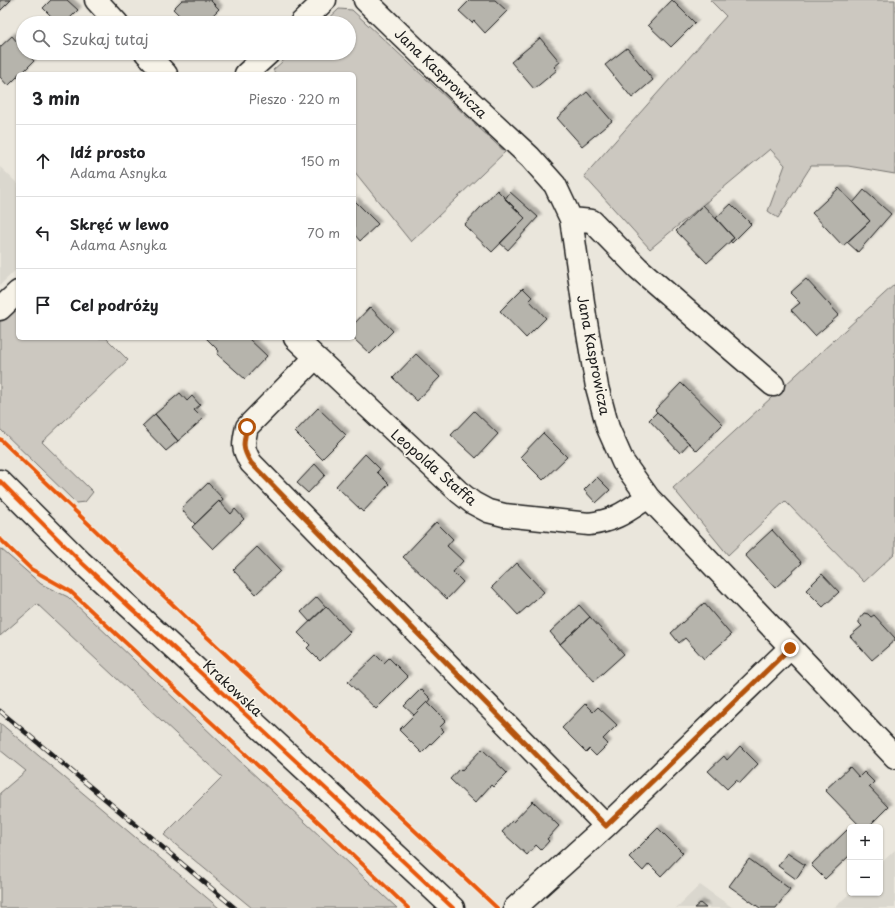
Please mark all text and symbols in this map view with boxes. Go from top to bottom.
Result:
search box [16,16,356,60]
street label: Jana Kasprowicza [390,23,492,123]
icon: search [30,27,52,49]
text: Szukaj tutaj [62,27,149,50]
text: 3 min [32,85,80,111]
text: Pieszo · 220 m [249,89,340,108]
text: Idź prosto [70,140,145,163]
icon: ahead [32,150,54,172]
text: 150 m [301,151,340,170]
text: Adama Asnyka [70,163,167,182]
text: Skręć w lewo [70,212,169,235]
icon: left [32,222,54,244]
text: 70 m [307,223,340,242]
text: Adama Asnyka [70,235,167,254]
text: Cel podróży [70,293,158,316]
street label: Jana Kasprowicza [572,293,616,417]
icon: arrive [32,294,54,316]
route start [238,418,256,436]
street label: Leopolda Staffa [387,424,482,510]
route end [781,639,799,657]
street label: Krakowska [198,655,268,721]
map controls [847,824,883,896]
button: + [847,824,883,860]
button: − [847,860,883,896]

